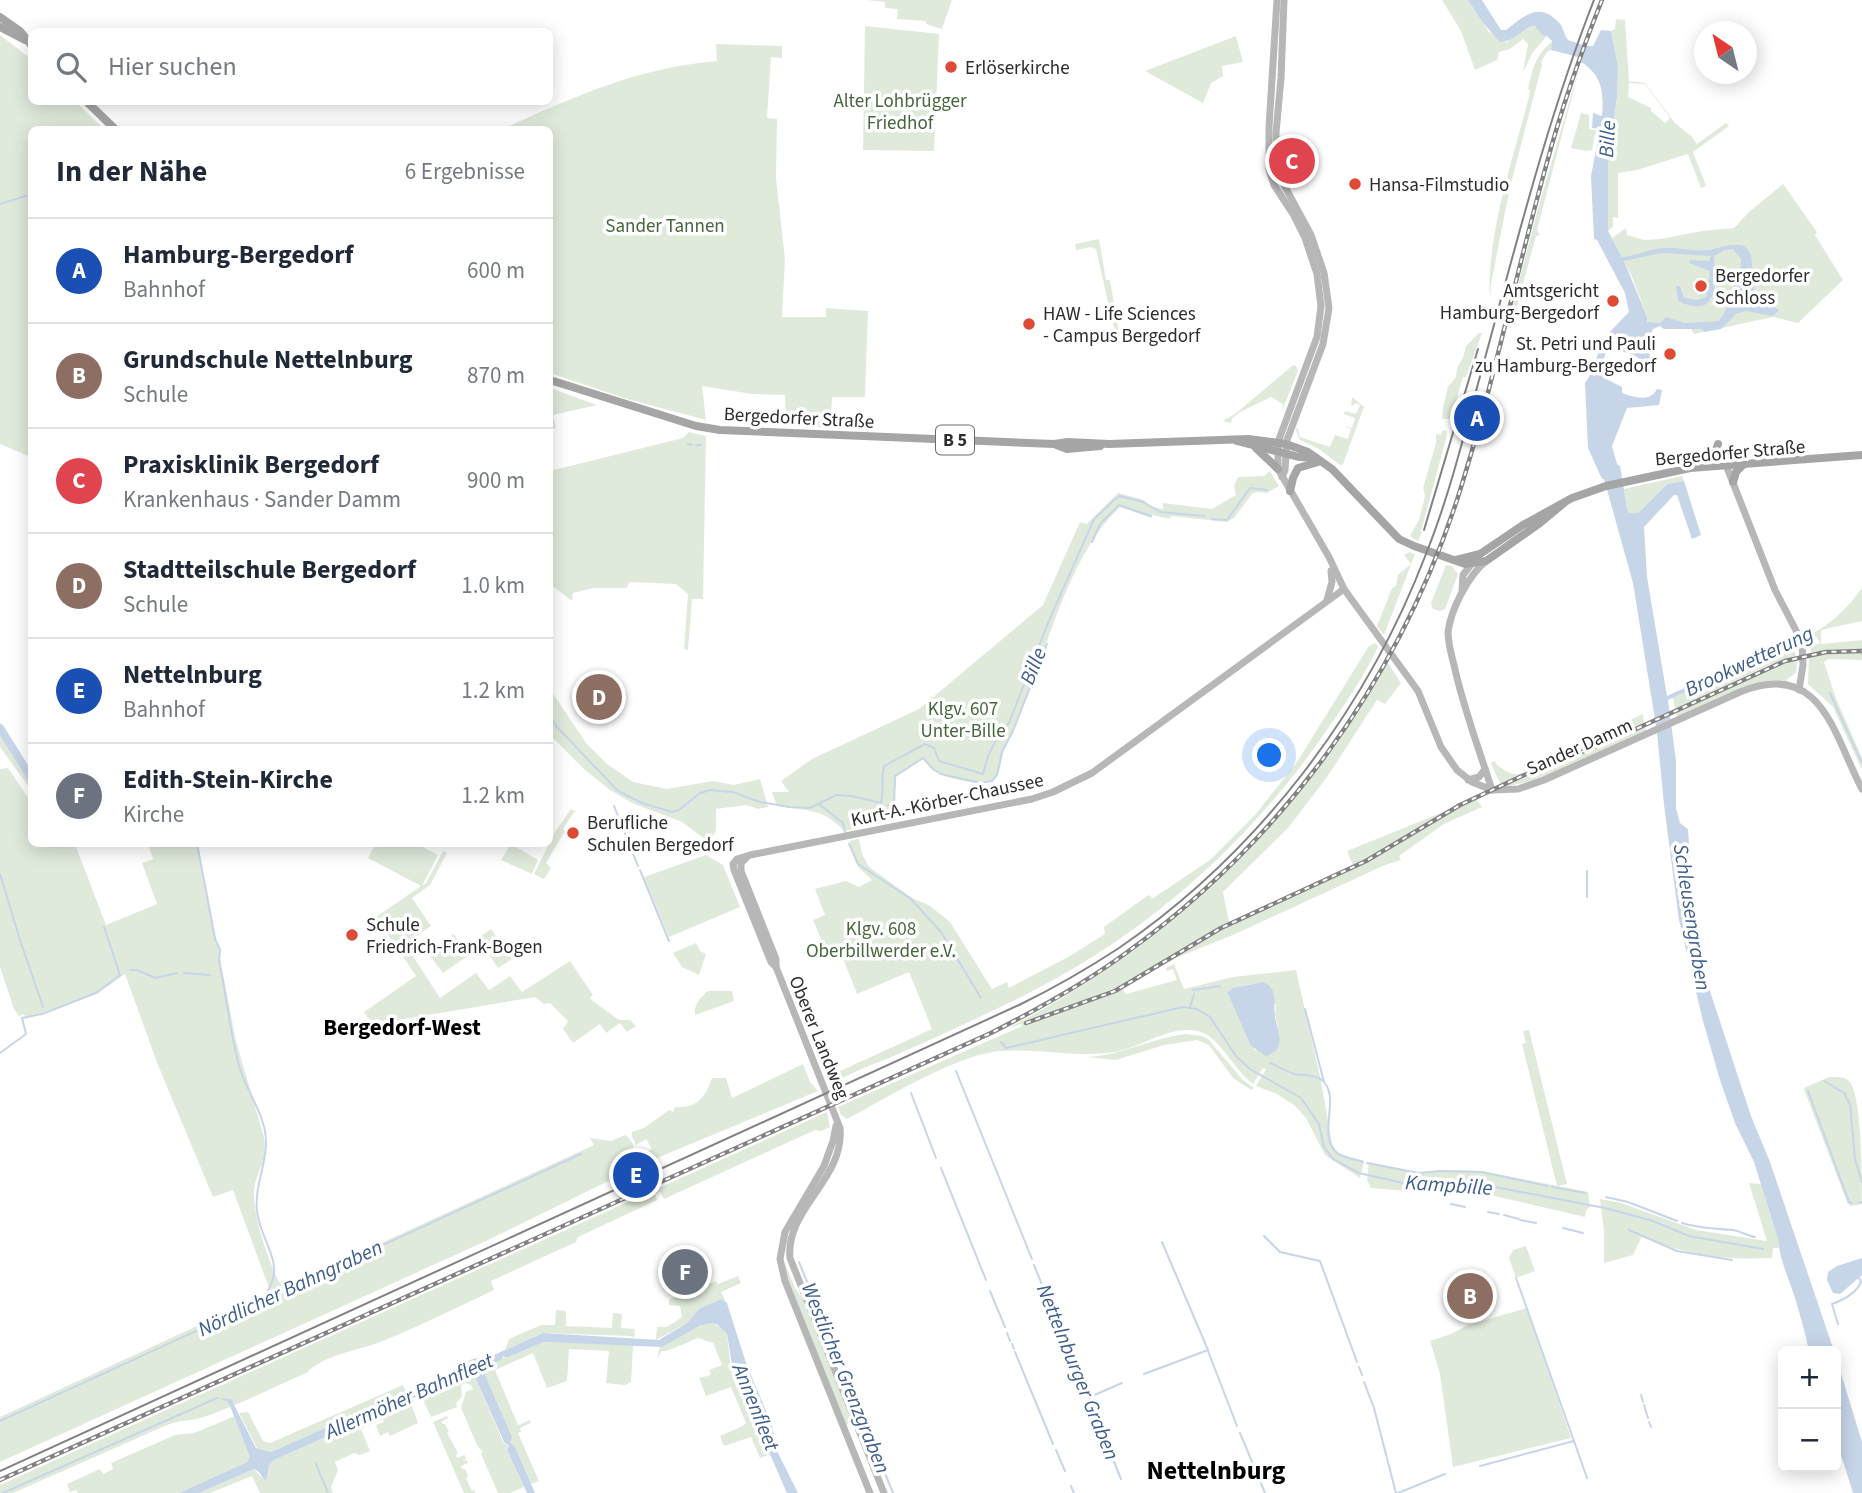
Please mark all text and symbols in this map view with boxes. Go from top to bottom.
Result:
north arrow [1694,21,1757,84]
search box [28,28,553,105]
icon: search [52,48,90,86]
text: Hier suchen [108,48,237,85]
place label: Erlöserkirche [965,55,1070,82]
marker: Erlöserkirche [943,59,959,75]
park label: Alter Lohbrügger Friedhof [833,88,967,137]
water label: Bille [1591,120,1623,158]
pin: C [1269,135,1315,187]
text: In der Nähe [56,150,207,193]
text: 6 Ergebnisse [405,155,525,188]
place label: Hansa-Filmstudio [1369,172,1509,199]
marker: Hansa-Filmstudio [1347,176,1363,192]
park label: Sander Tannen [605,213,725,240]
text: Hamburg-Bergedorf [123,236,353,273]
text: A [72,254,86,287]
text: 600 m [467,254,525,287]
place label: Bergedorfer Schloss [1715,263,1810,312]
text: Bahnhof [123,273,205,306]
place label: Amtsgericht Hamburg-Bergedorf [1440,278,1600,327]
marker: Bergedorfer Schloss [1693,278,1709,294]
marker: Amtsgericht Hamburg-Bergedorf [1605,293,1621,309]
place label: HAW - Life Sciences - Campus Bergedorf [1043,301,1202,350]
marker: HAW - Life Sciences - Campus Bergedorf [1021,316,1037,332]
place label: St. Petri und Pauli zu Hamburg-Bergedorf [1475,331,1657,380]
text: Grundschule Nettelnburg [123,341,413,378]
marker: St. Petri und Pauli zu Hamburg-Bergedorf [1662,346,1678,362]
text: B [72,359,86,392]
text: 870 m [467,359,525,392]
text: Schule [123,378,188,411]
pin: A [1454,392,1500,444]
street label: Bergedorfer Straße [723,401,875,436]
road number: B 5 [936,426,974,454]
street label: Bergedorfer Straße [1654,433,1806,474]
text: Praxisklinik Bergedorf [123,446,379,483]
text: C [72,464,86,497]
text: 900 m [467,464,525,497]
text: Krankenhaus · Sander Damm [123,483,401,516]
text: Stadtteilschule Bergedorf [123,551,416,588]
text: D [72,569,86,602]
text: 1.0 km [461,569,525,602]
text: Schule [123,588,188,621]
water label: Brookwetterung [1680,618,1818,704]
water label: Bille [1012,643,1054,689]
text: Nettelnburg [123,656,262,693]
pin: D [576,671,622,723]
text: E [73,674,85,707]
text: 1.2 km [461,674,525,707]
text: Bahnhof [123,693,205,726]
park label: Klgv. 607 Unter-Bille [920,696,1006,745]
street label: Sander Damm [1522,712,1637,783]
your location [1252,738,1286,772]
text: Edith-Stein-Kirche [123,761,333,798]
street label: Kurt-A.-Körber-Chaussee [849,767,1046,834]
text: F [73,779,85,812]
text: 1.2 km [461,779,525,812]
text: Kirche [123,798,184,831]
place label: Berufliche Schulen Bergedorf [587,810,735,859]
marker: Berufliche Schulen Bergedorf [565,825,581,841]
water label: Schleusengraben [1666,841,1718,993]
place label: Schule Friedrich-Frank-Bogen [366,912,543,961]
park label: Klgv. 608 Oberbillwerder e.V. [806,916,956,965]
marker: Schule Friedrich-Frank-Bogen [344,927,360,943]
street label: Oberer Landweg [782,972,856,1104]
district label: Bergedorf-West [323,1011,481,1044]
pin: E [613,1149,659,1201]
water label: Kampbille [1404,1167,1494,1203]
water label: Nördlicher Bahngraben [193,1232,387,1344]
pin: F [662,1246,708,1298]
pin: B [1447,1270,1493,1322]
water label: Westlicher Grenzgraben [794,1278,898,1478]
water label: Nettelnburger Graben [1029,1280,1127,1464]
water label: Allermöher Bahnfleet [318,1345,499,1447]
map controls [1778,1346,1841,1472]
button: + [1778,1346,1841,1409]
water label: Annenfleet [724,1357,788,1456]
button: − [1778,1409,1841,1472]
district label: Nettelnburg [1147,1452,1286,1489]

